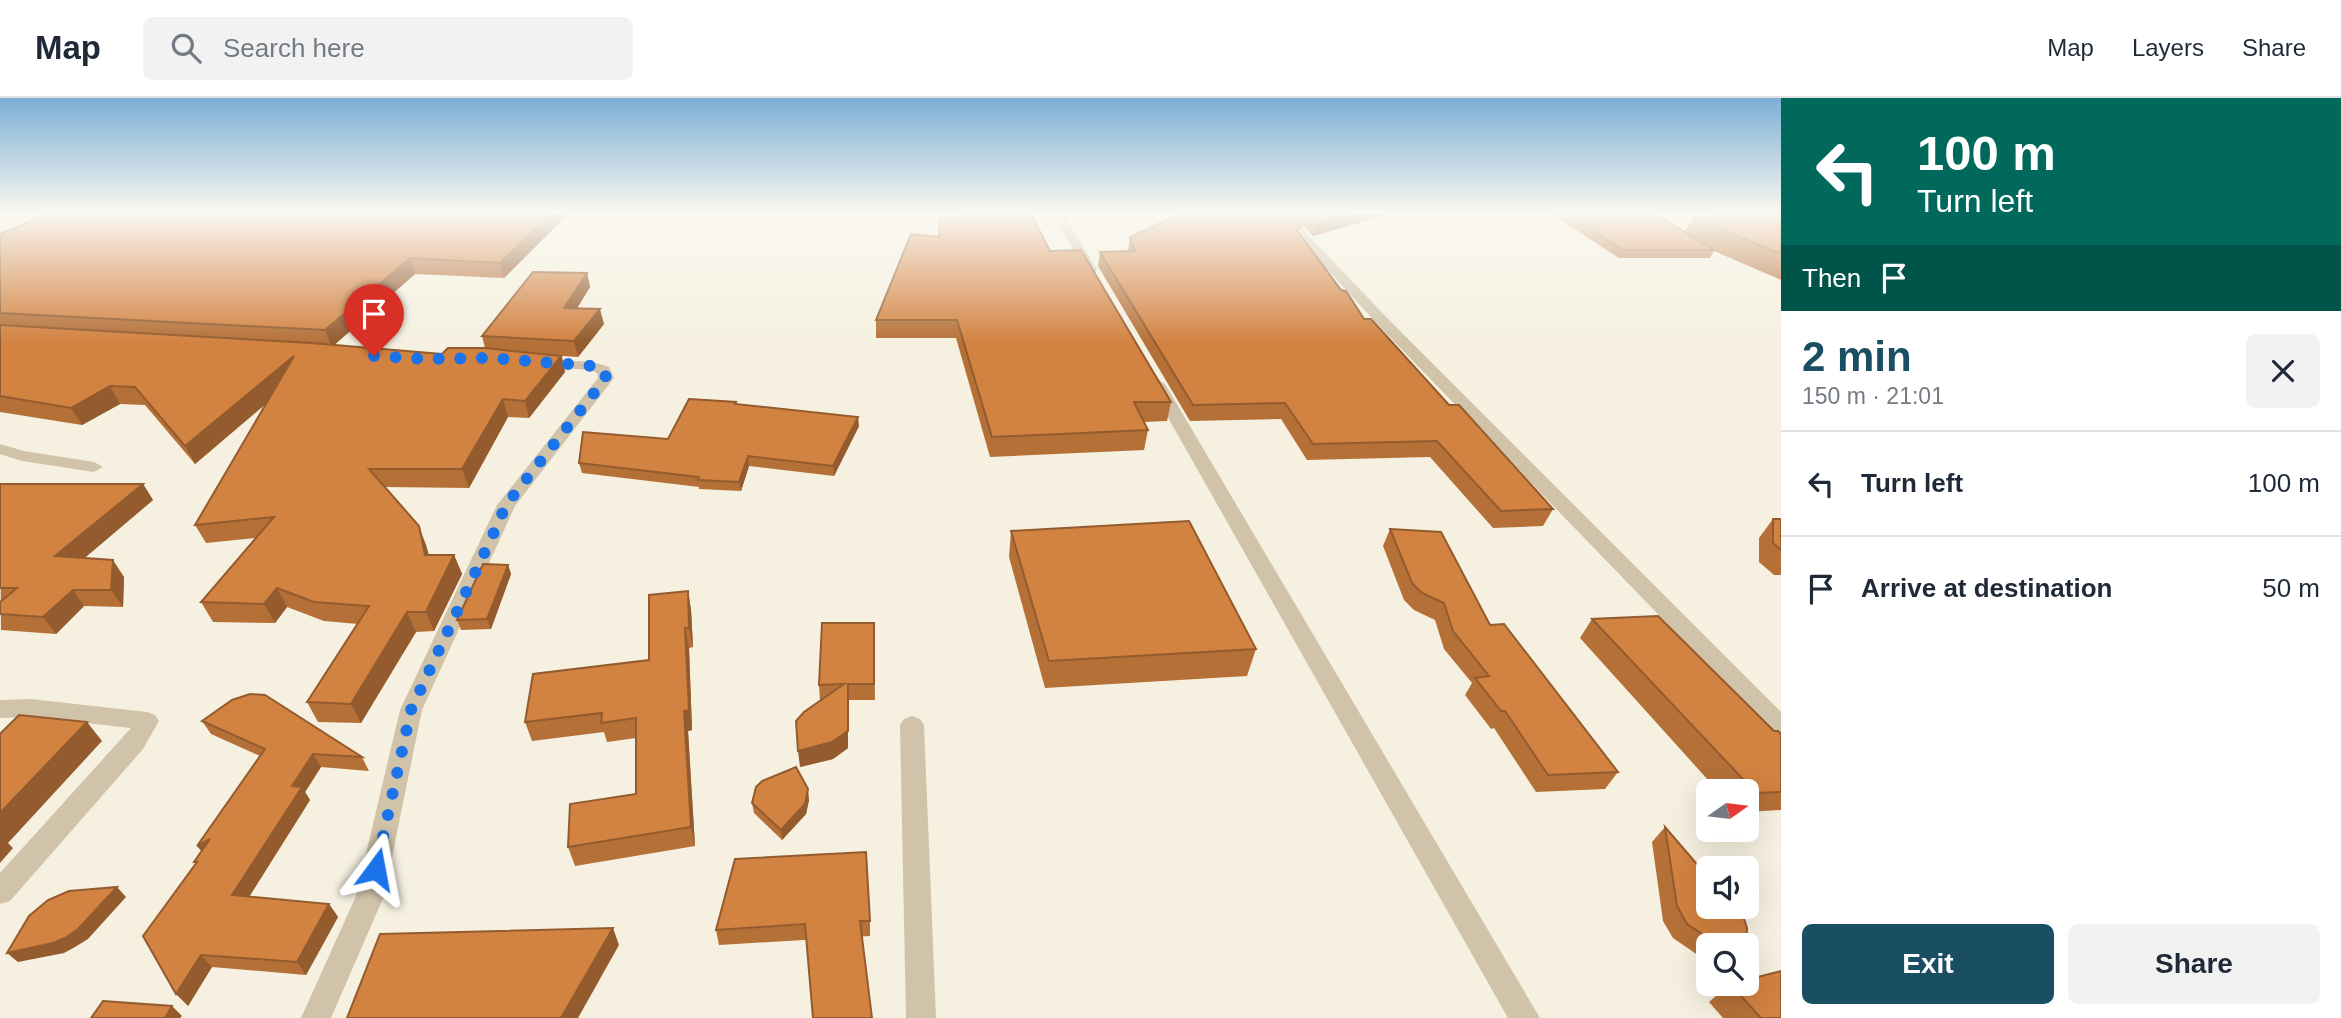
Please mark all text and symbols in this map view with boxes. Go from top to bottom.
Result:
search box [143,17,633,80]
text: Map [35,29,101,66]
icon: search [167,29,205,67]
text: Search here [223,33,365,63]
text: Map [2047,34,2094,61]
text: Layers [2132,34,2204,61]
text: Share [2242,34,2306,61]
icon: left [1802,126,1893,217]
text: 100 m [1917,126,2056,180]
text: Turn left [1917,183,2033,219]
icon: arrive [1875,259,1913,297]
text: Then [1802,263,1861,293]
pin [344,284,404,356]
icon: arrive [355,295,393,333]
text: 2 min [1802,333,1912,380]
button: close [2246,334,2320,408]
text: 150 m · 21:01 [1802,383,1944,409]
icon: left [1802,465,1840,503]
text: Turn left [1861,468,1963,498]
text: 100 m [2248,468,2320,498]
icon: arrive [1802,570,1840,608]
text: Arrive at destination [1861,573,2112,603]
text: 50 m [2262,573,2320,603]
north arrow [1696,779,1759,842]
map controls [1696,779,1759,996]
position arrow [339,832,413,906]
button: sound [1696,856,1759,919]
button: Exit [1802,924,2054,1004]
button: Share [2068,924,2320,1004]
button: search [1696,933,1759,996]

